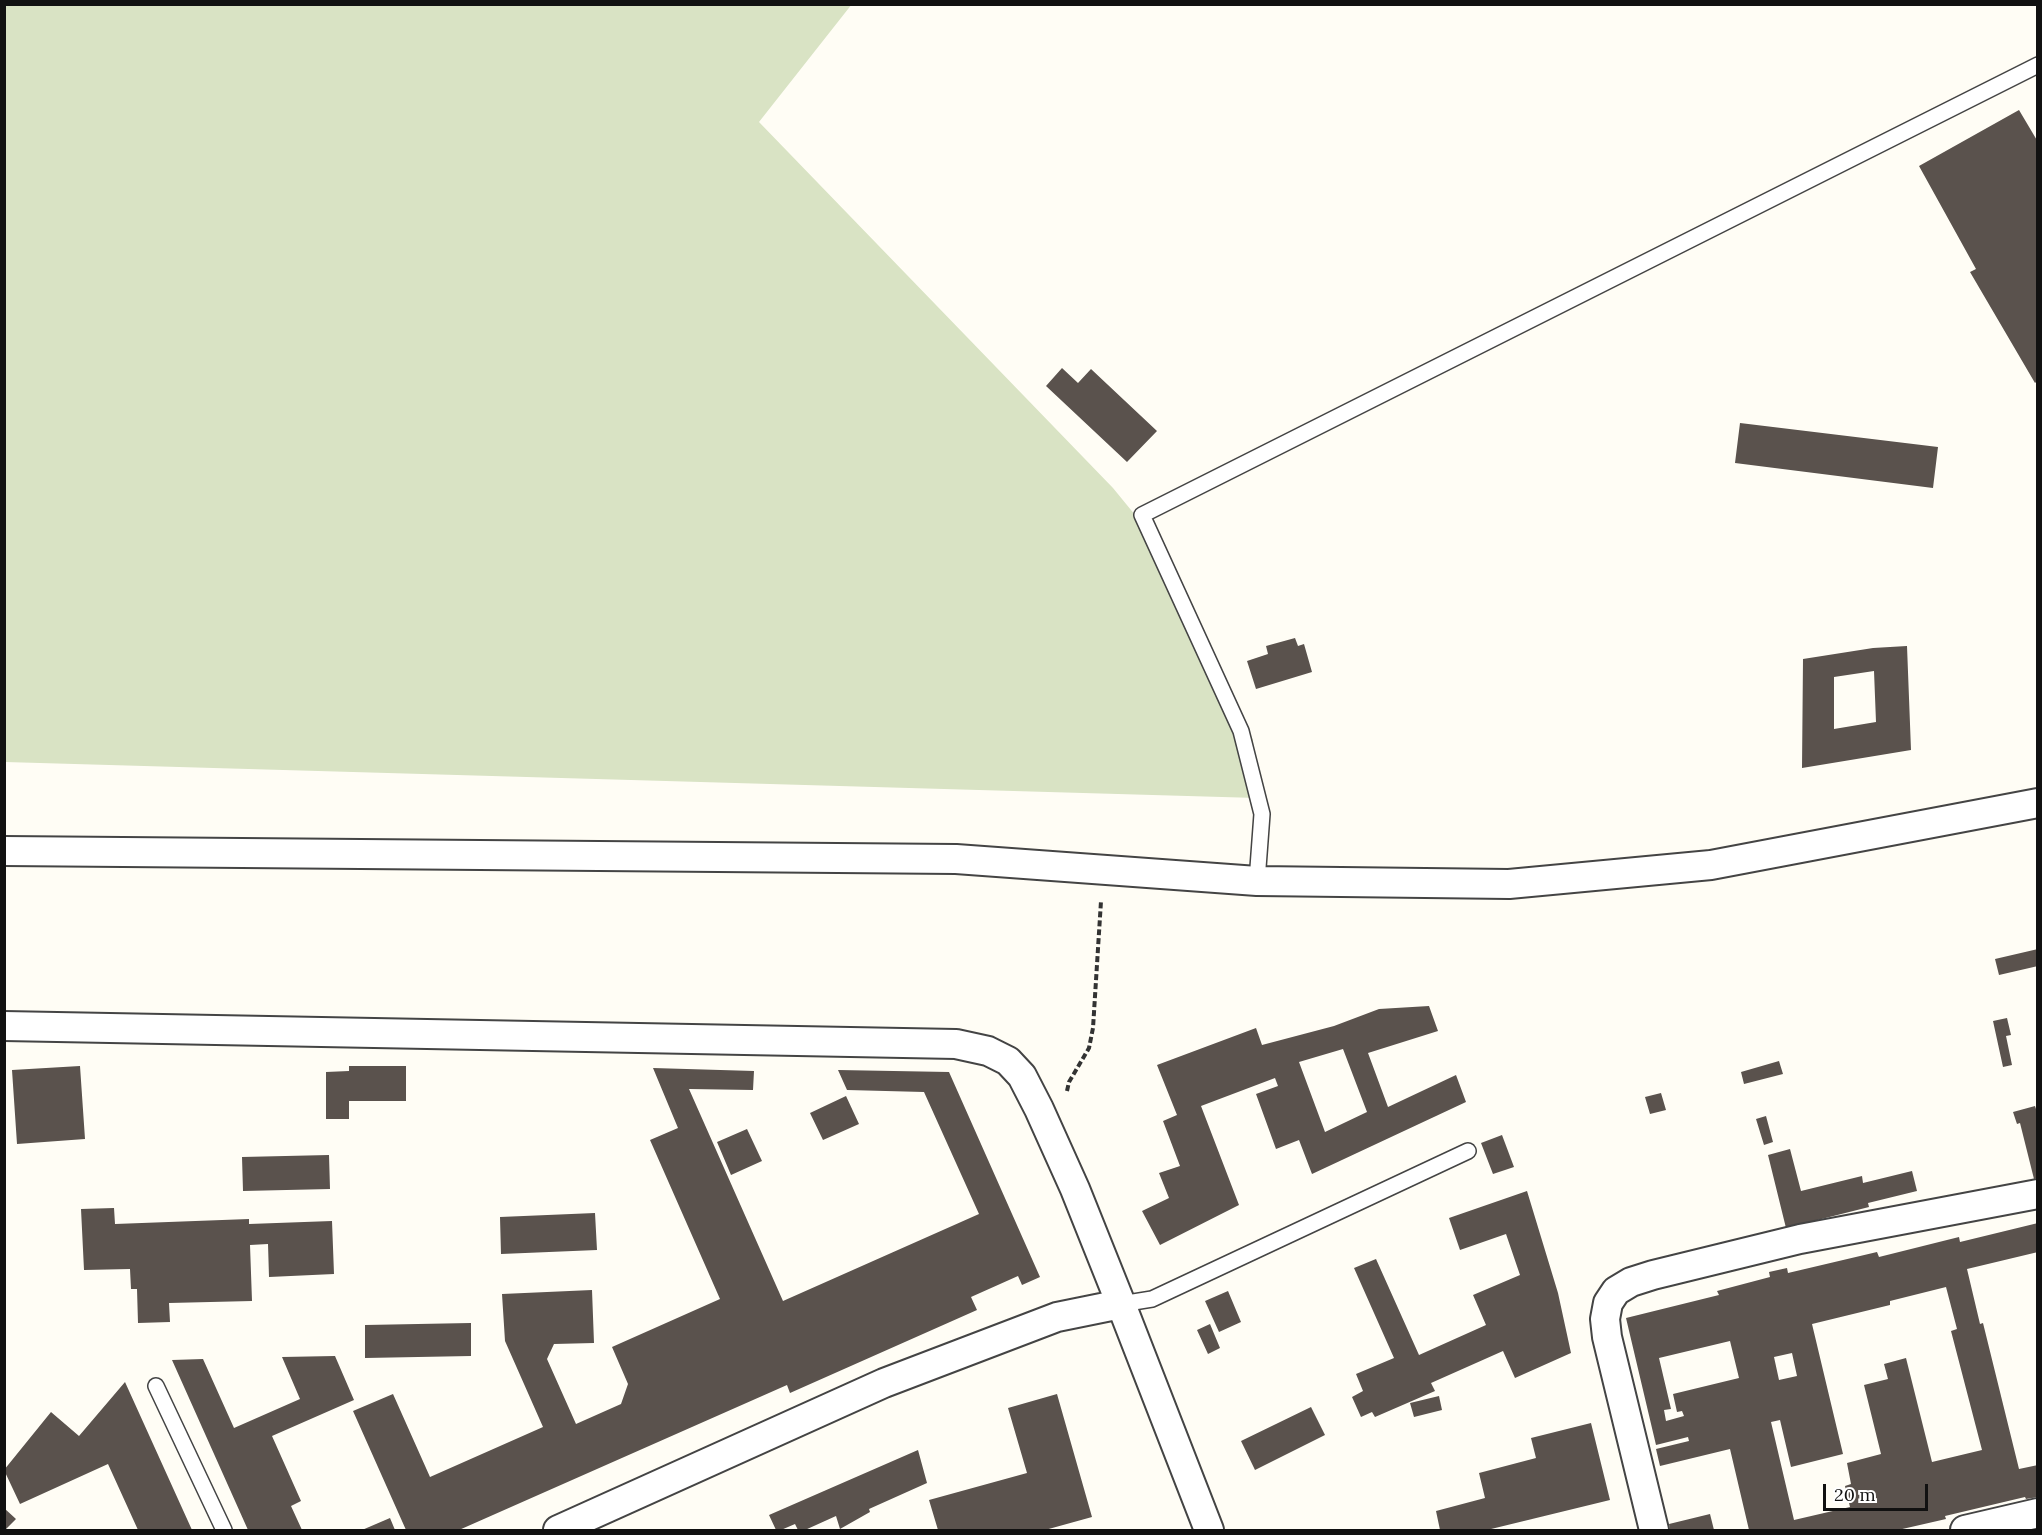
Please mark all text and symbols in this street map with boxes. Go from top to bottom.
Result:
scale bar [1826,1472,1931,1510]
text: 20 m [1834,1483,1876,1506]

